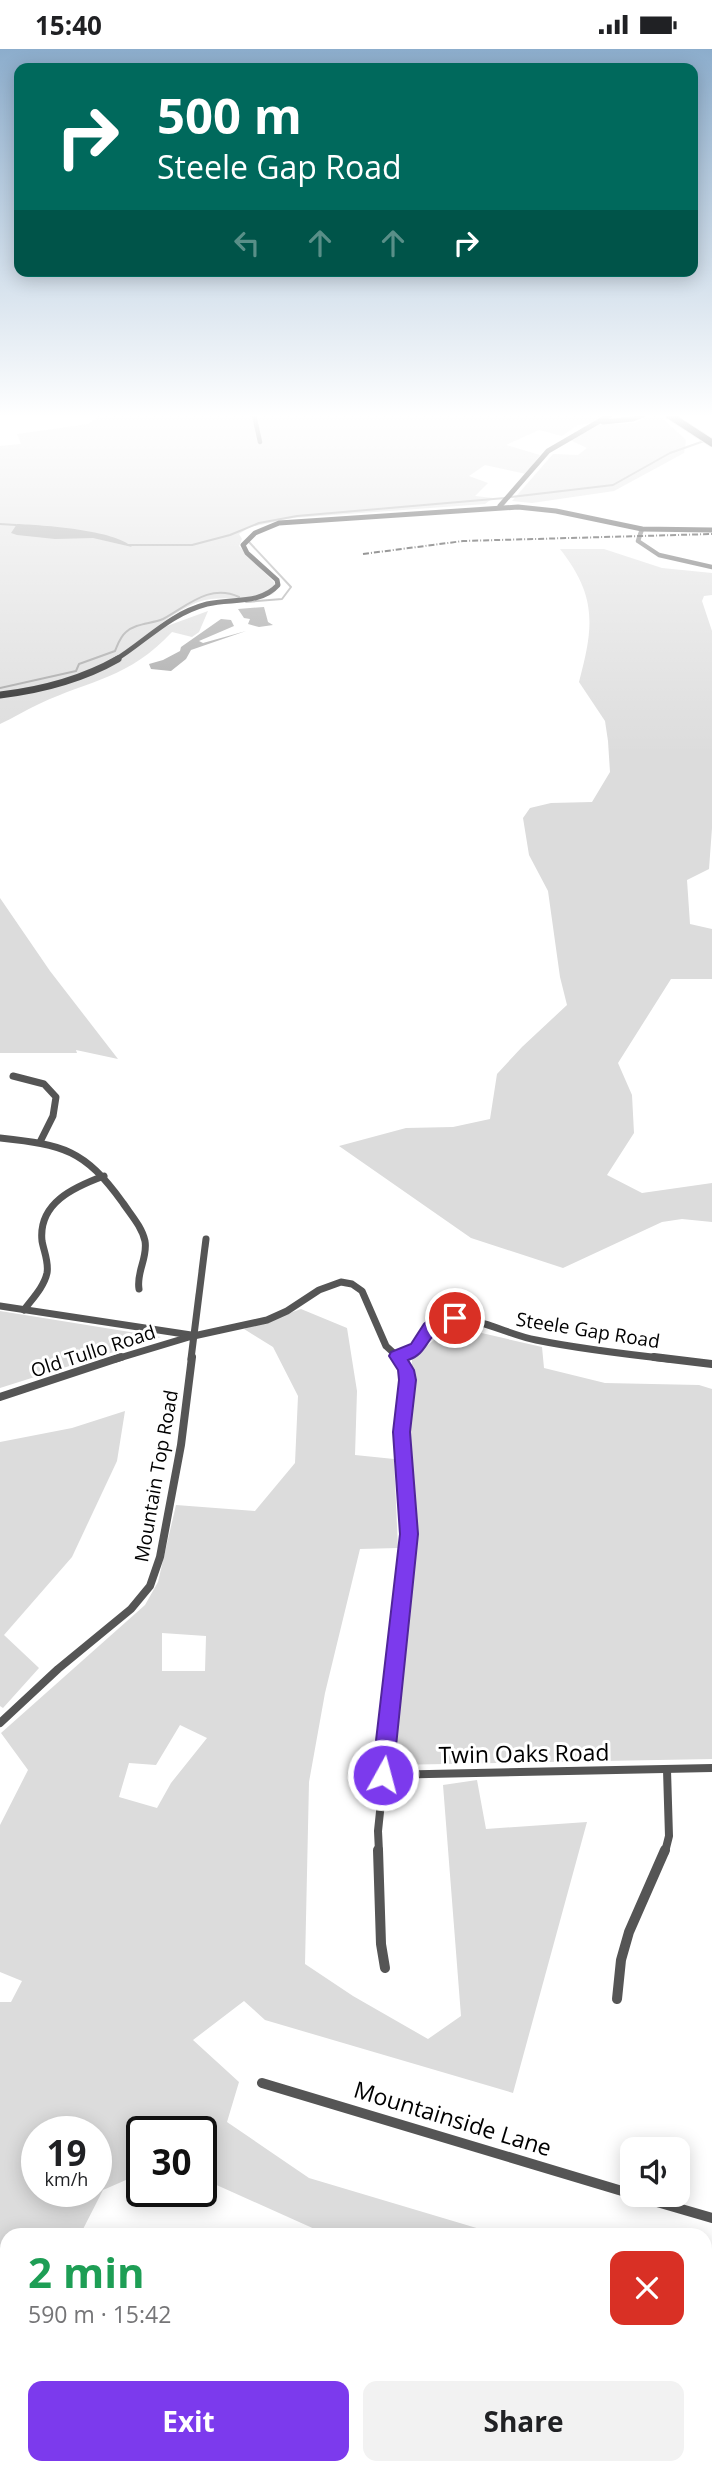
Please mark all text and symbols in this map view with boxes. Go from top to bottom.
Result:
text: 15:40 [35,7,102,43]
text: 500 m [157,82,302,148]
icon: right [42,91,133,182]
text: Steele Gap Road [157,145,402,188]
icon: left [228,224,266,262]
icon: ahead [301,224,339,262]
icon: ahead [374,224,412,262]
icon: right [447,224,485,262]
pin [425,1288,485,1348]
icon: arrive [436,1299,474,1337]
street label: Steele Gap Road [514,1306,662,1354]
street label: Old Tullo Road [27,1319,159,1383]
street label: Mountain Top Road [128,1388,184,1564]
street label: Twin Oaks Road [438,1736,610,1770]
position arrow [346,1738,420,1812]
street label: Mountainside Lane [350,2073,556,2163]
speed limit sign: 30 [126,2116,217,2207]
text: 19 [46,2129,87,2176]
map controls [620,2137,690,2207]
button: sound [620,2137,690,2207]
text: km/h [45,2167,88,2191]
text: 2 min [28,2243,145,2300]
button: close [610,2251,684,2325]
text: 590 m · 15:42 [28,2298,171,2330]
button: Exit [28,2381,349,2461]
button: Share [363,2381,684,2461]

